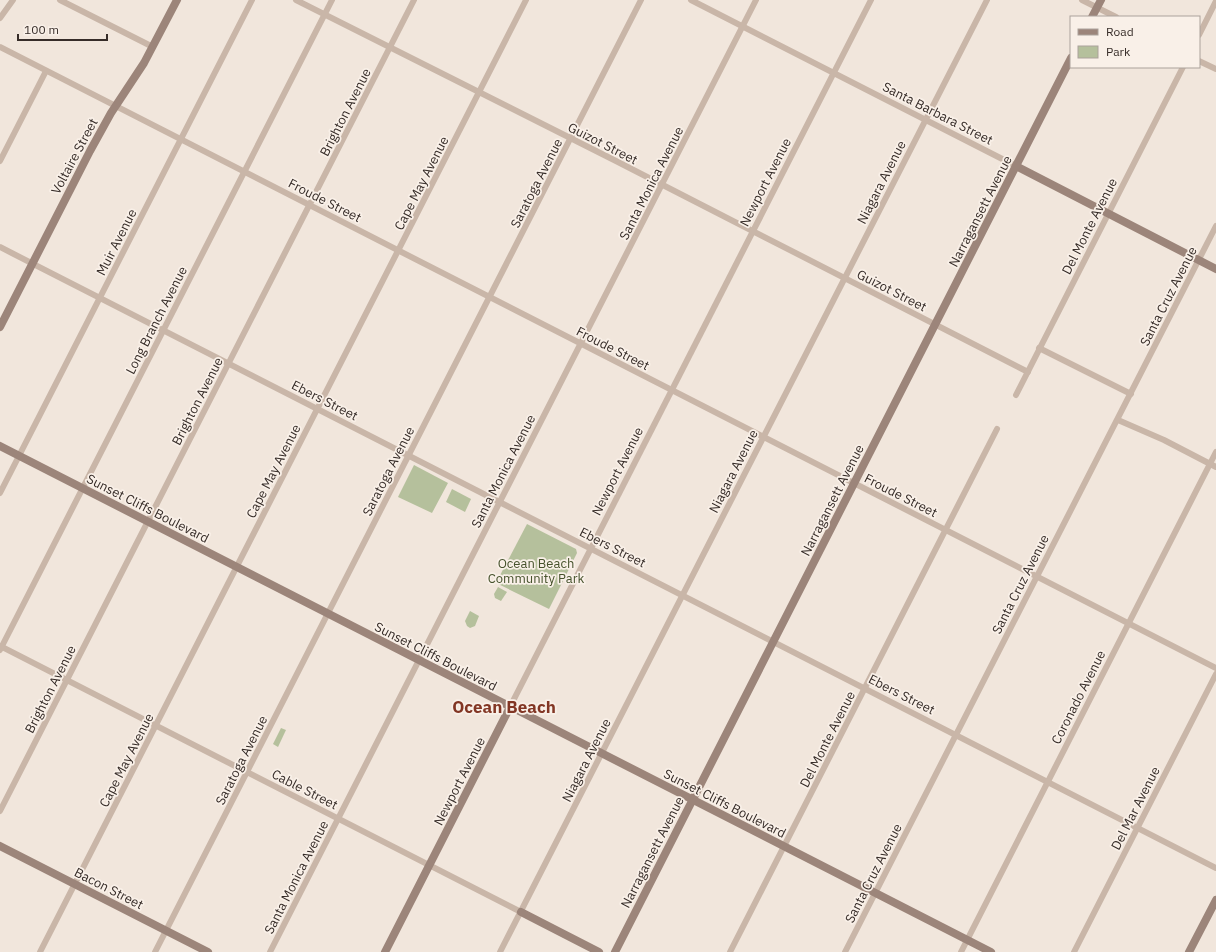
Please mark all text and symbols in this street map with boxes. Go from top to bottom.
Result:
scale bar [18,16,107,42]
legend [1070,16,1200,68]
text: 100 m [24,22,59,37]
text: Road [1106,24,1134,39]
text: Park [1106,44,1131,59]
street label: Brighton Avenue [316,65,375,159]
street label: Santa Barbara Street [880,78,996,149]
street label: Voltaire Street [47,115,102,197]
street label: Guizot Street [565,119,641,168]
street label: Santa Monica Avenue [616,124,687,243]
street label: Cape May Avenue [390,133,452,233]
street label: Newport Avenue [736,135,795,229]
street label: Saratoga Avenue [507,136,566,231]
street label: Niagara Avenue [853,138,910,227]
street label: Narragansett Avenue [945,153,1016,270]
street label: Froude Street [285,175,364,226]
street label: Del Monte Avenue [1058,175,1121,277]
street label: Muir Avenue [92,206,140,278]
street label: Santa Cruz Avenue [1136,244,1201,349]
street label: Long Branch Avenue [122,263,191,377]
street label: Guizot Street [854,266,930,315]
street label: Froude Street [573,323,652,374]
street label: Brighton Avenue [168,354,227,448]
street label: Ebers Street [289,377,361,424]
street label: Santa Monica Avenue [468,412,539,531]
street label: Cape May Avenue [242,421,304,521]
street label: Saratoga Avenue [359,424,418,519]
street label: Newport Avenue [588,424,647,518]
street label: Niagara Avenue [705,427,762,516]
street label: Narragansett Avenue [797,442,868,559]
street label: Sunset Cliffs Boulevard [84,470,212,547]
street label: Froude Street [861,470,940,521]
street label: Ebers Street [577,524,649,571]
street label: Santa Cruz Avenue [988,532,1053,637]
park label: Ocean Beach Community Park [488,555,584,587]
street label: Sunset Cliffs Boulevard [372,618,500,695]
street label: Brighton Avenue [21,642,80,736]
street label: Coronado Avenue [1047,647,1109,747]
street label: Ebers Street [866,671,938,718]
street label: Del Monte Avenue [796,688,859,790]
district label: Ocean Beach [452,696,556,718]
street label: Cape May Avenue [95,710,157,810]
street label: Saratoga Avenue [212,713,271,808]
street label: Niagara Avenue [558,716,615,805]
street label: Newport Avenue [430,734,489,828]
street label: Del Mar Avenue [1107,764,1164,853]
street label: Sunset Cliffs Boulevard [661,765,789,842]
street label: Cable Street [269,766,341,813]
street label: Narragansett Avenue [617,794,688,911]
street label: Santa Monica Avenue [261,818,332,937]
street label: Santa Cruz Avenue [841,821,906,926]
street label: Bacon Street [71,864,146,913]

